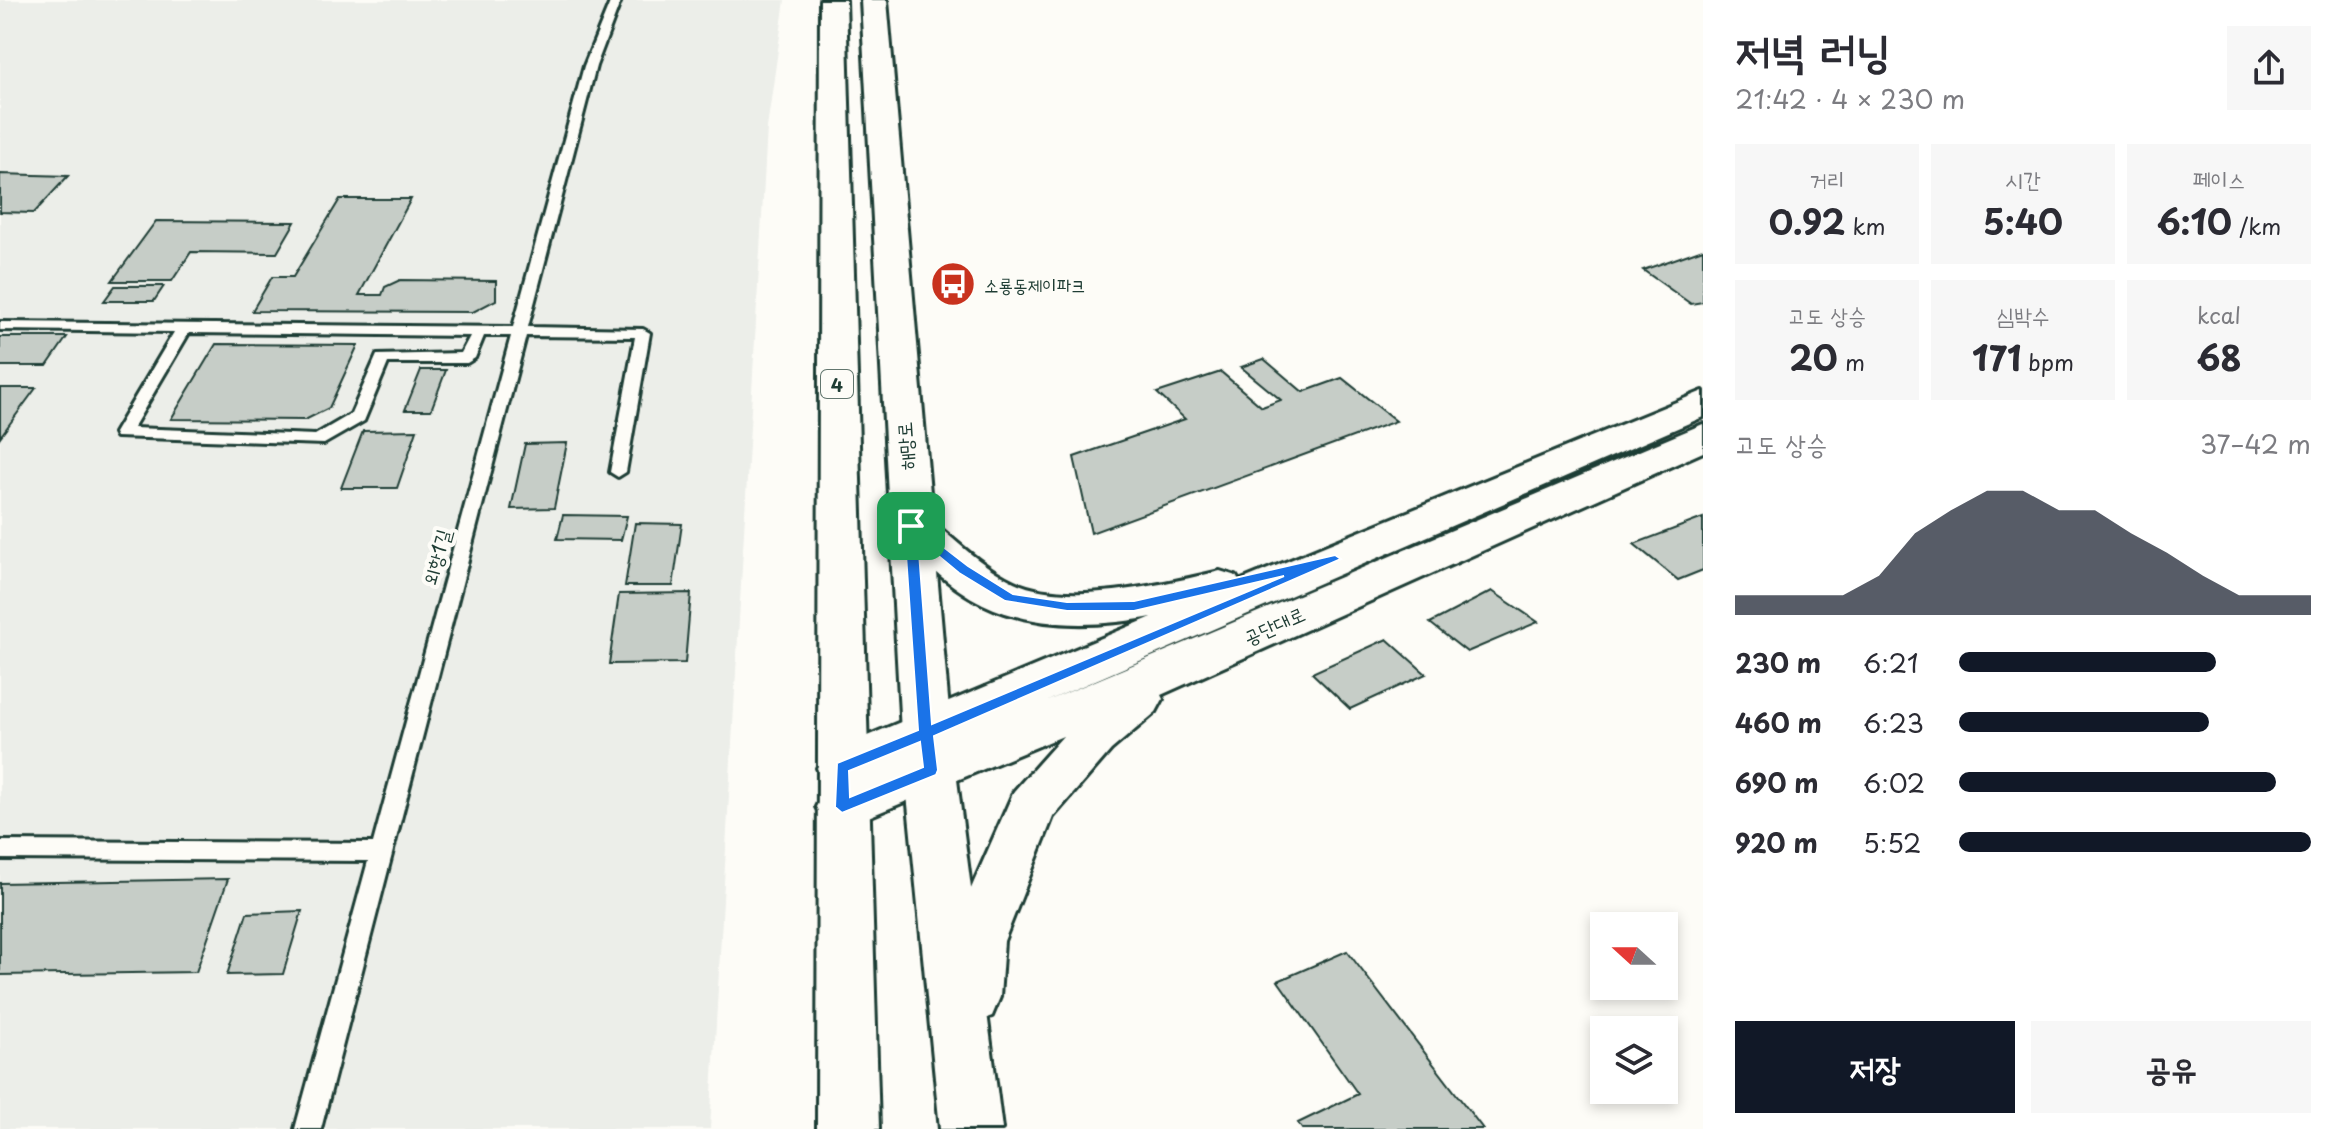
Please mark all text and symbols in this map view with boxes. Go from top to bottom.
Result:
text: 저녁 러닝 [1735,16,1891,82]
button: share [2227,26,2311,110]
text: 21:42 · 4 × 230 m [1735,79,1965,118]
text: 거리 [1809,162,1845,195]
text: 시간 [2005,162,2041,195]
text: 페이스 [2192,162,2246,195]
text: 0.92 [1768,195,1845,247]
text: 5:40 [1983,195,2063,247]
text: 6:10 [2157,195,2232,247]
text: km [1845,209,1886,242]
text: /km [2232,209,2281,242]
bus stop icon: 소룡동제이파크 [929,260,977,308]
place label: 소룡동제이파크 [984,271,1085,298]
text: 고도 상승 [1788,298,1866,331]
text: 심박수 [1996,298,2050,331]
text: kcal [2197,298,2241,331]
text: 20 [1789,331,1838,383]
text: 171 [1972,331,2021,383]
text: 68 [2196,331,2242,383]
text: m [1838,345,1865,378]
text: bpm [2021,345,2074,378]
road number: 4 [821,370,853,398]
street label: 해망로 [888,421,922,471]
text: 고도 상승 [1735,424,1827,463]
text: 37–42 m [2200,424,2311,463]
pin [877,492,945,560]
icon: arrive [889,504,933,548]
street label: 외항1길 [414,525,458,589]
street label: 공단대로 [1238,598,1310,652]
text: 230 m [1735,643,1821,682]
text: 6:21 [1863,643,1919,682]
text: 460 m [1735,703,1822,742]
text: 6:23 [1863,703,1924,742]
text: 690 m [1735,763,1819,802]
text: 6:02 [1863,763,1925,802]
text: 920 m [1735,823,1818,862]
text: 5:52 [1863,823,1921,862]
north arrow [1590,912,1678,1000]
map controls [1590,912,1678,1104]
button: layers [1590,1016,1678,1104]
button: 저장 [1735,1021,2015,1113]
button: 공유 [2031,1021,2311,1113]

